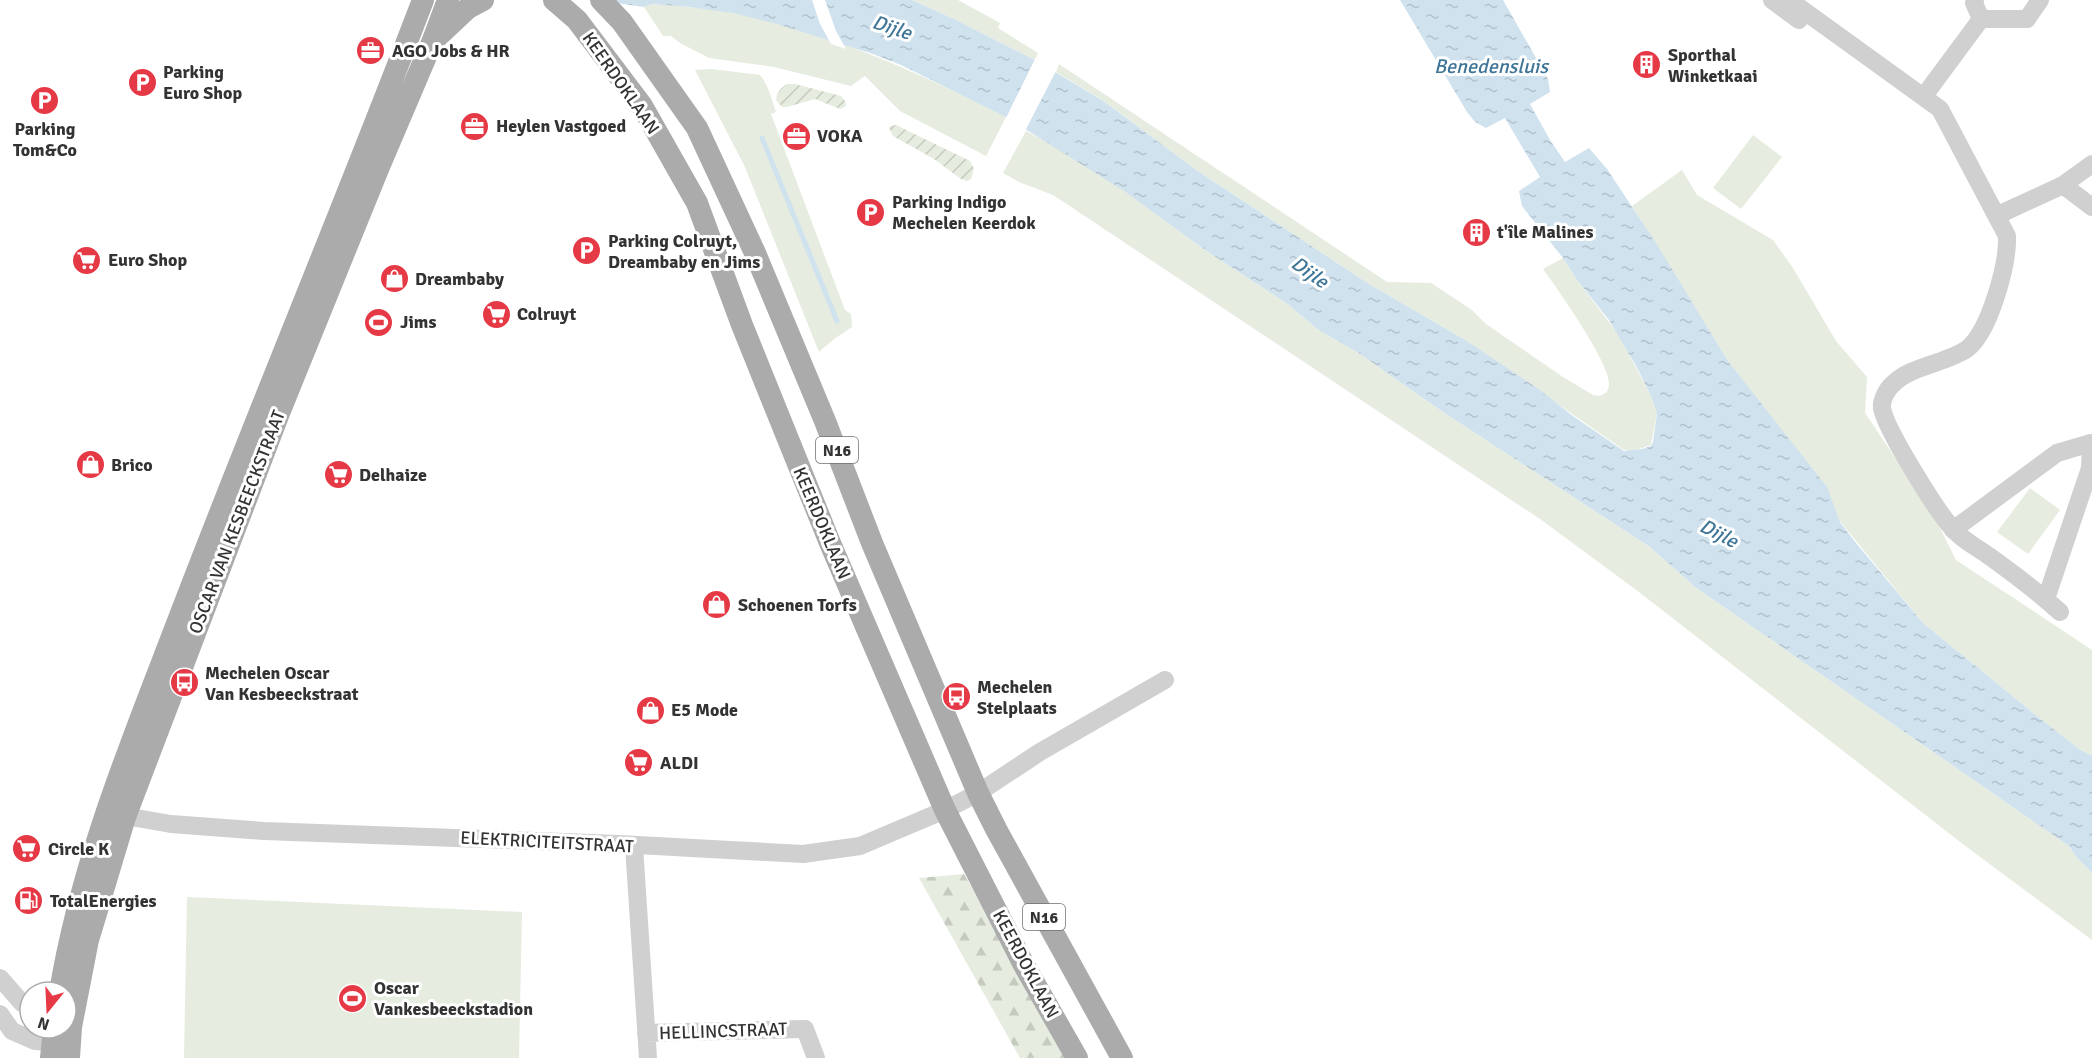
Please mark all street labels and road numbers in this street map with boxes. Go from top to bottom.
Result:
street label: KEERDOKLAAN [578,28,664,138]
street label: OSCAR VAN KESBEECKSTRAAT [184,407,290,637]
road number: N16 [816,437,858,463]
street label: KEERDOKLAAN [789,464,855,582]
street label: ELEKTRICITEITSTRAAT [460,826,634,858]
road number: N16 [1023,904,1065,930]
street label: KEERDOKLAAN [988,906,1064,1022]
street label: HELLINCSTRAAT [659,1018,788,1044]

